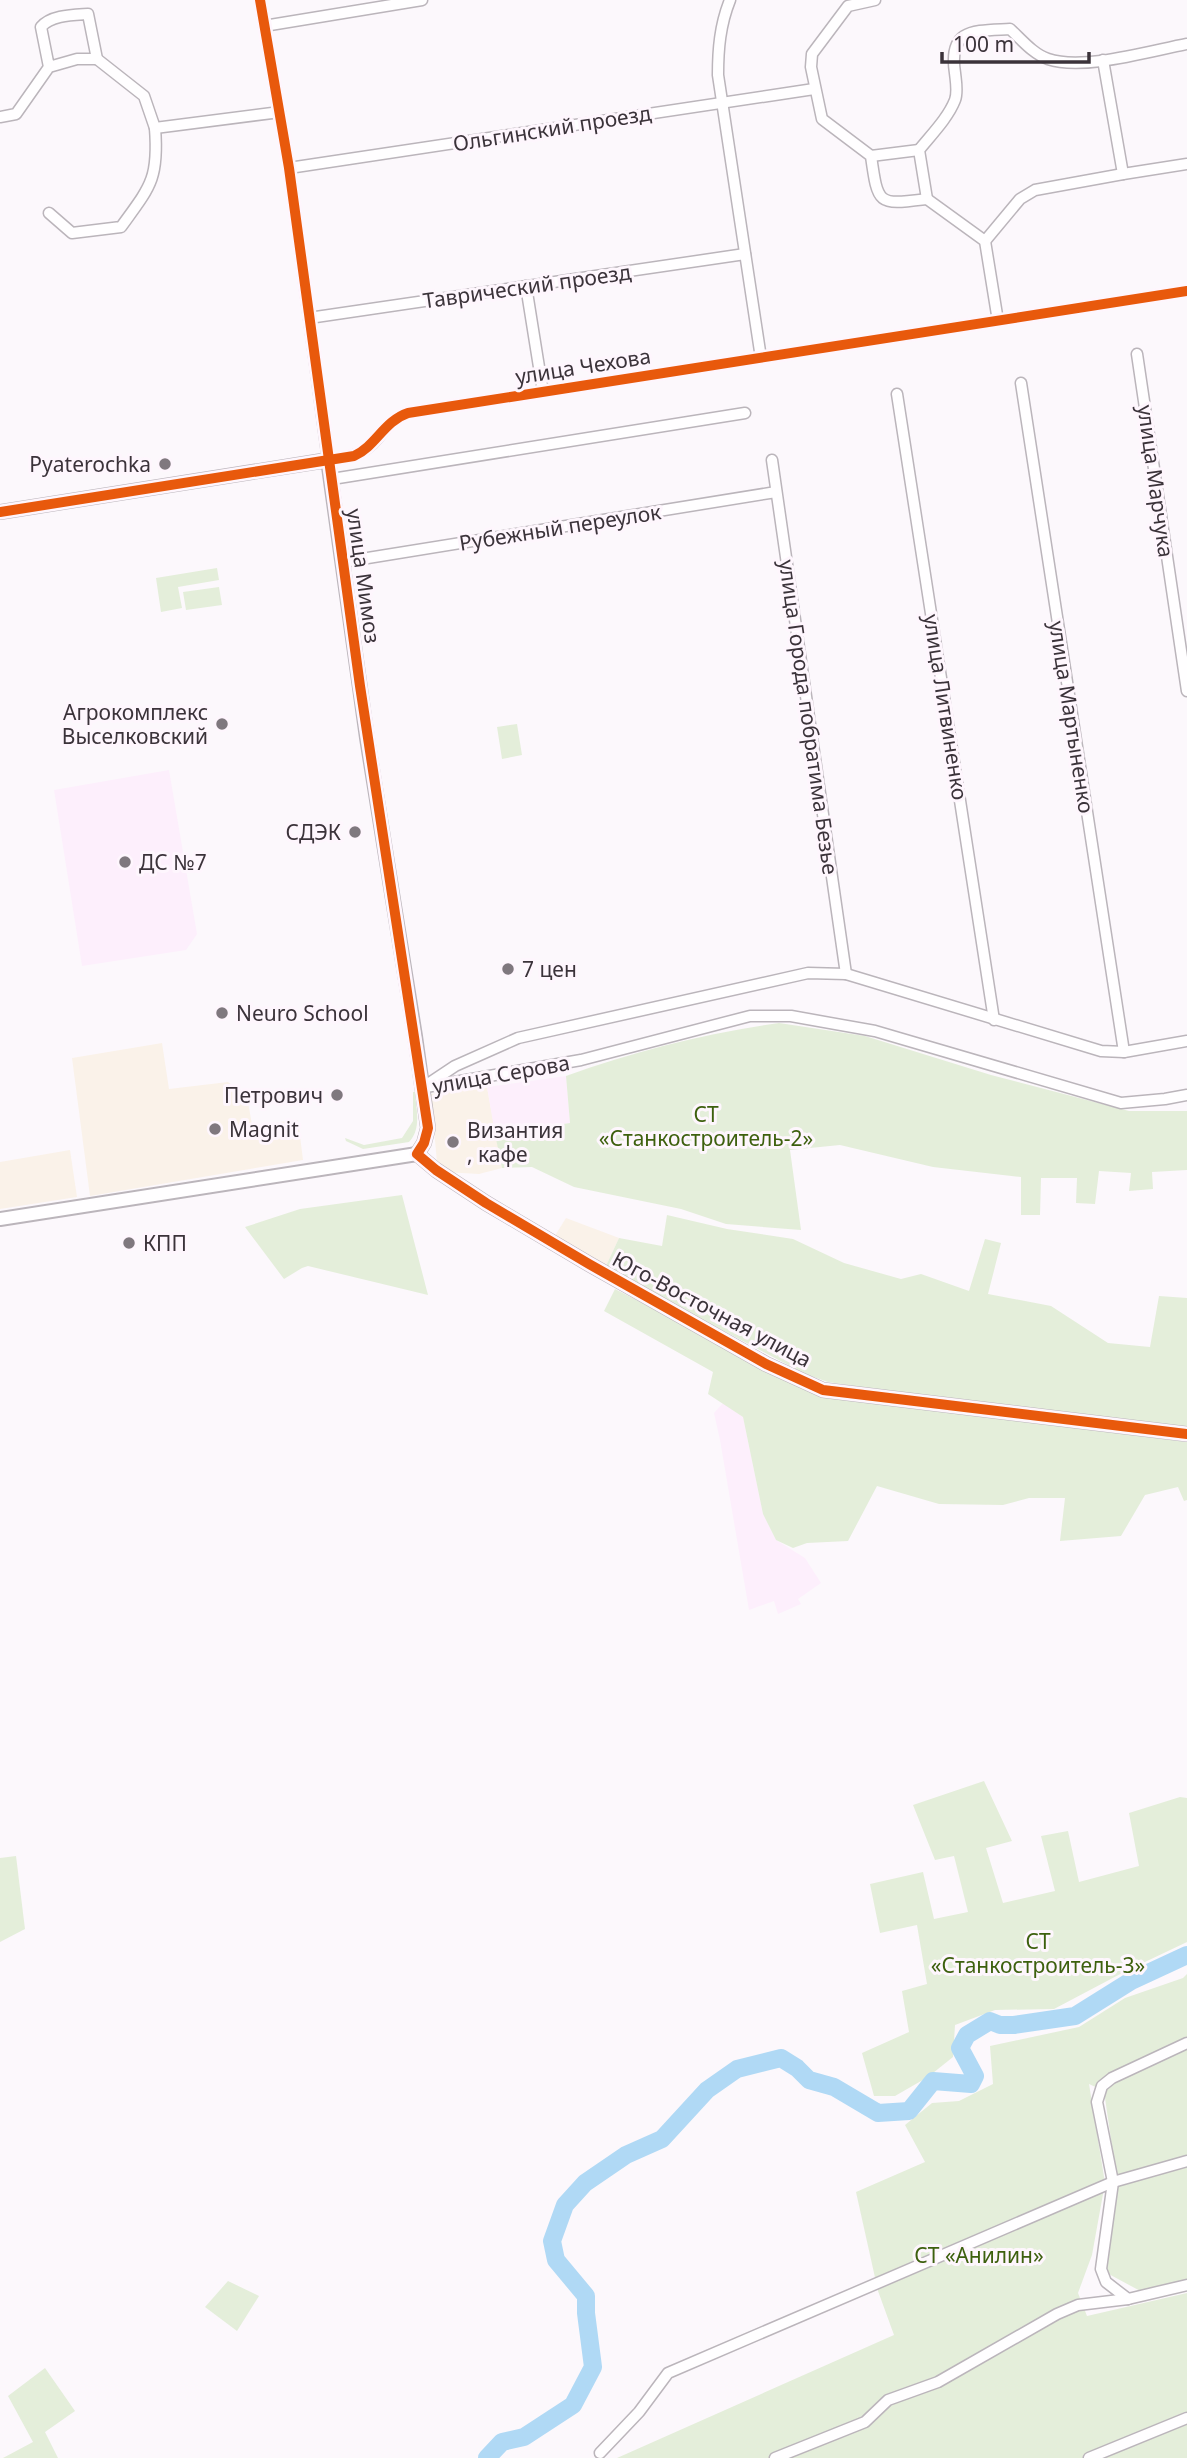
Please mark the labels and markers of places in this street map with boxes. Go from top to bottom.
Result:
place label: Pyaterochka [29,450,151,478]
marker: Pyaterochka [157,456,173,472]
place label: Агрокомплекс Выселковский [62,698,208,750]
marker: Агрокомплекс Выселковский [214,716,230,732]
place label: СДЭК [286,818,341,846]
marker: СДЭК [347,824,363,840]
place label: ДС №7 [139,848,207,876]
marker: ДС №7 [117,854,133,870]
place label: 7 цен [522,955,577,983]
marker: 7 цен [500,961,516,977]
place label: Neuro School [236,999,369,1027]
marker: Neuro School [214,1005,230,1021]
place label: Петрович [224,1081,323,1109]
marker: Петрович [329,1087,345,1103]
place label: Magnit [229,1115,299,1143]
place label: Византия , кафе [467,1116,563,1168]
marker: Magnit [207,1121,223,1137]
marker: Византия , кафе [445,1134,461,1150]
place label: КПП [143,1229,187,1257]
marker: КПП [121,1235,137,1251]

